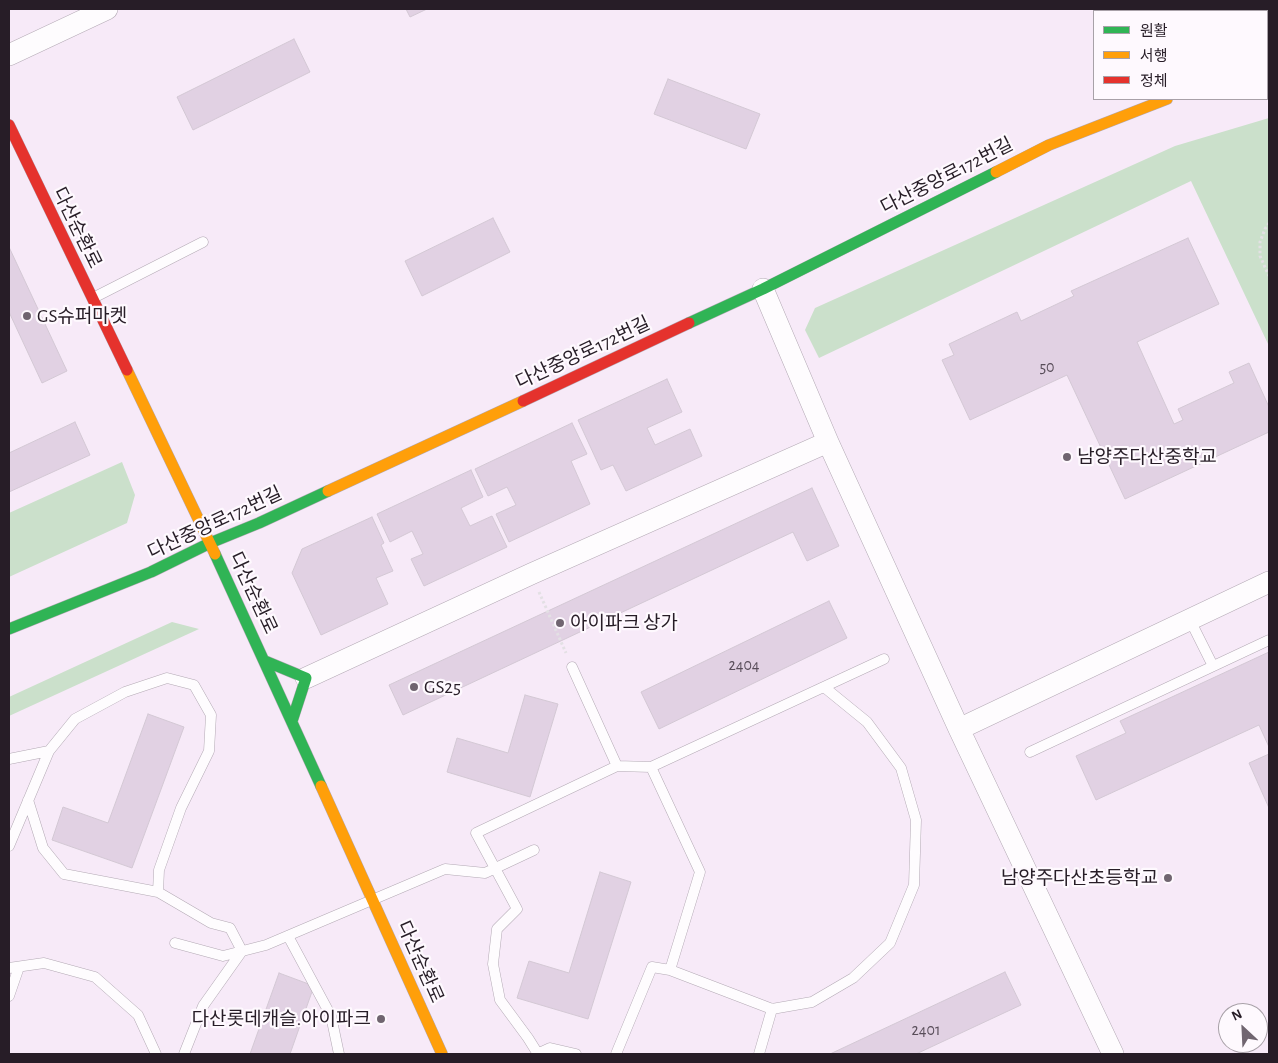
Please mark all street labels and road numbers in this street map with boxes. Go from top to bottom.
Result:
street label: 다산중앙로172번길 [877,133,1017,219]
street label: 다산순환로 [48,184,106,272]
street label: 다산중앙로172번길 [512,312,654,394]
street label: 다산중앙로172번길 [144,482,286,564]
street label: 다산순환로 [224,549,282,637]
street label: 다산순환로 [392,917,448,1007]

